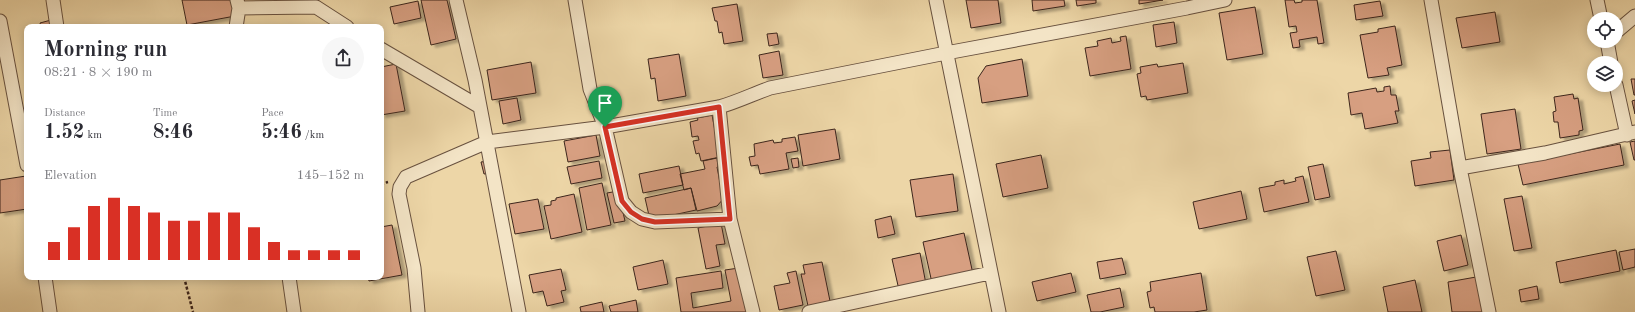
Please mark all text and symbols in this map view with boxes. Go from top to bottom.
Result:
map controls [1587,12,1623,92]
button: locate [1587,12,1623,48]
button: share [322,37,364,79]
text: Morning run [44,39,167,61]
button: layers [1587,56,1623,92]
text: 08:21 · 8 × 190 m [44,66,152,79]
pin [588,86,622,127]
icon: arrive [594,92,616,114]
text: Distance [44,108,85,119]
text: Time [153,108,177,119]
text: Pace [261,108,284,119]
text: 1.52 [44,123,84,143]
text: 8:46 [153,123,193,143]
text: 5:46 [261,123,302,143]
text: km [84,130,102,141]
text: /km [302,130,324,141]
text: Elevation [44,169,97,182]
text: 145–152 m [297,169,364,182]

